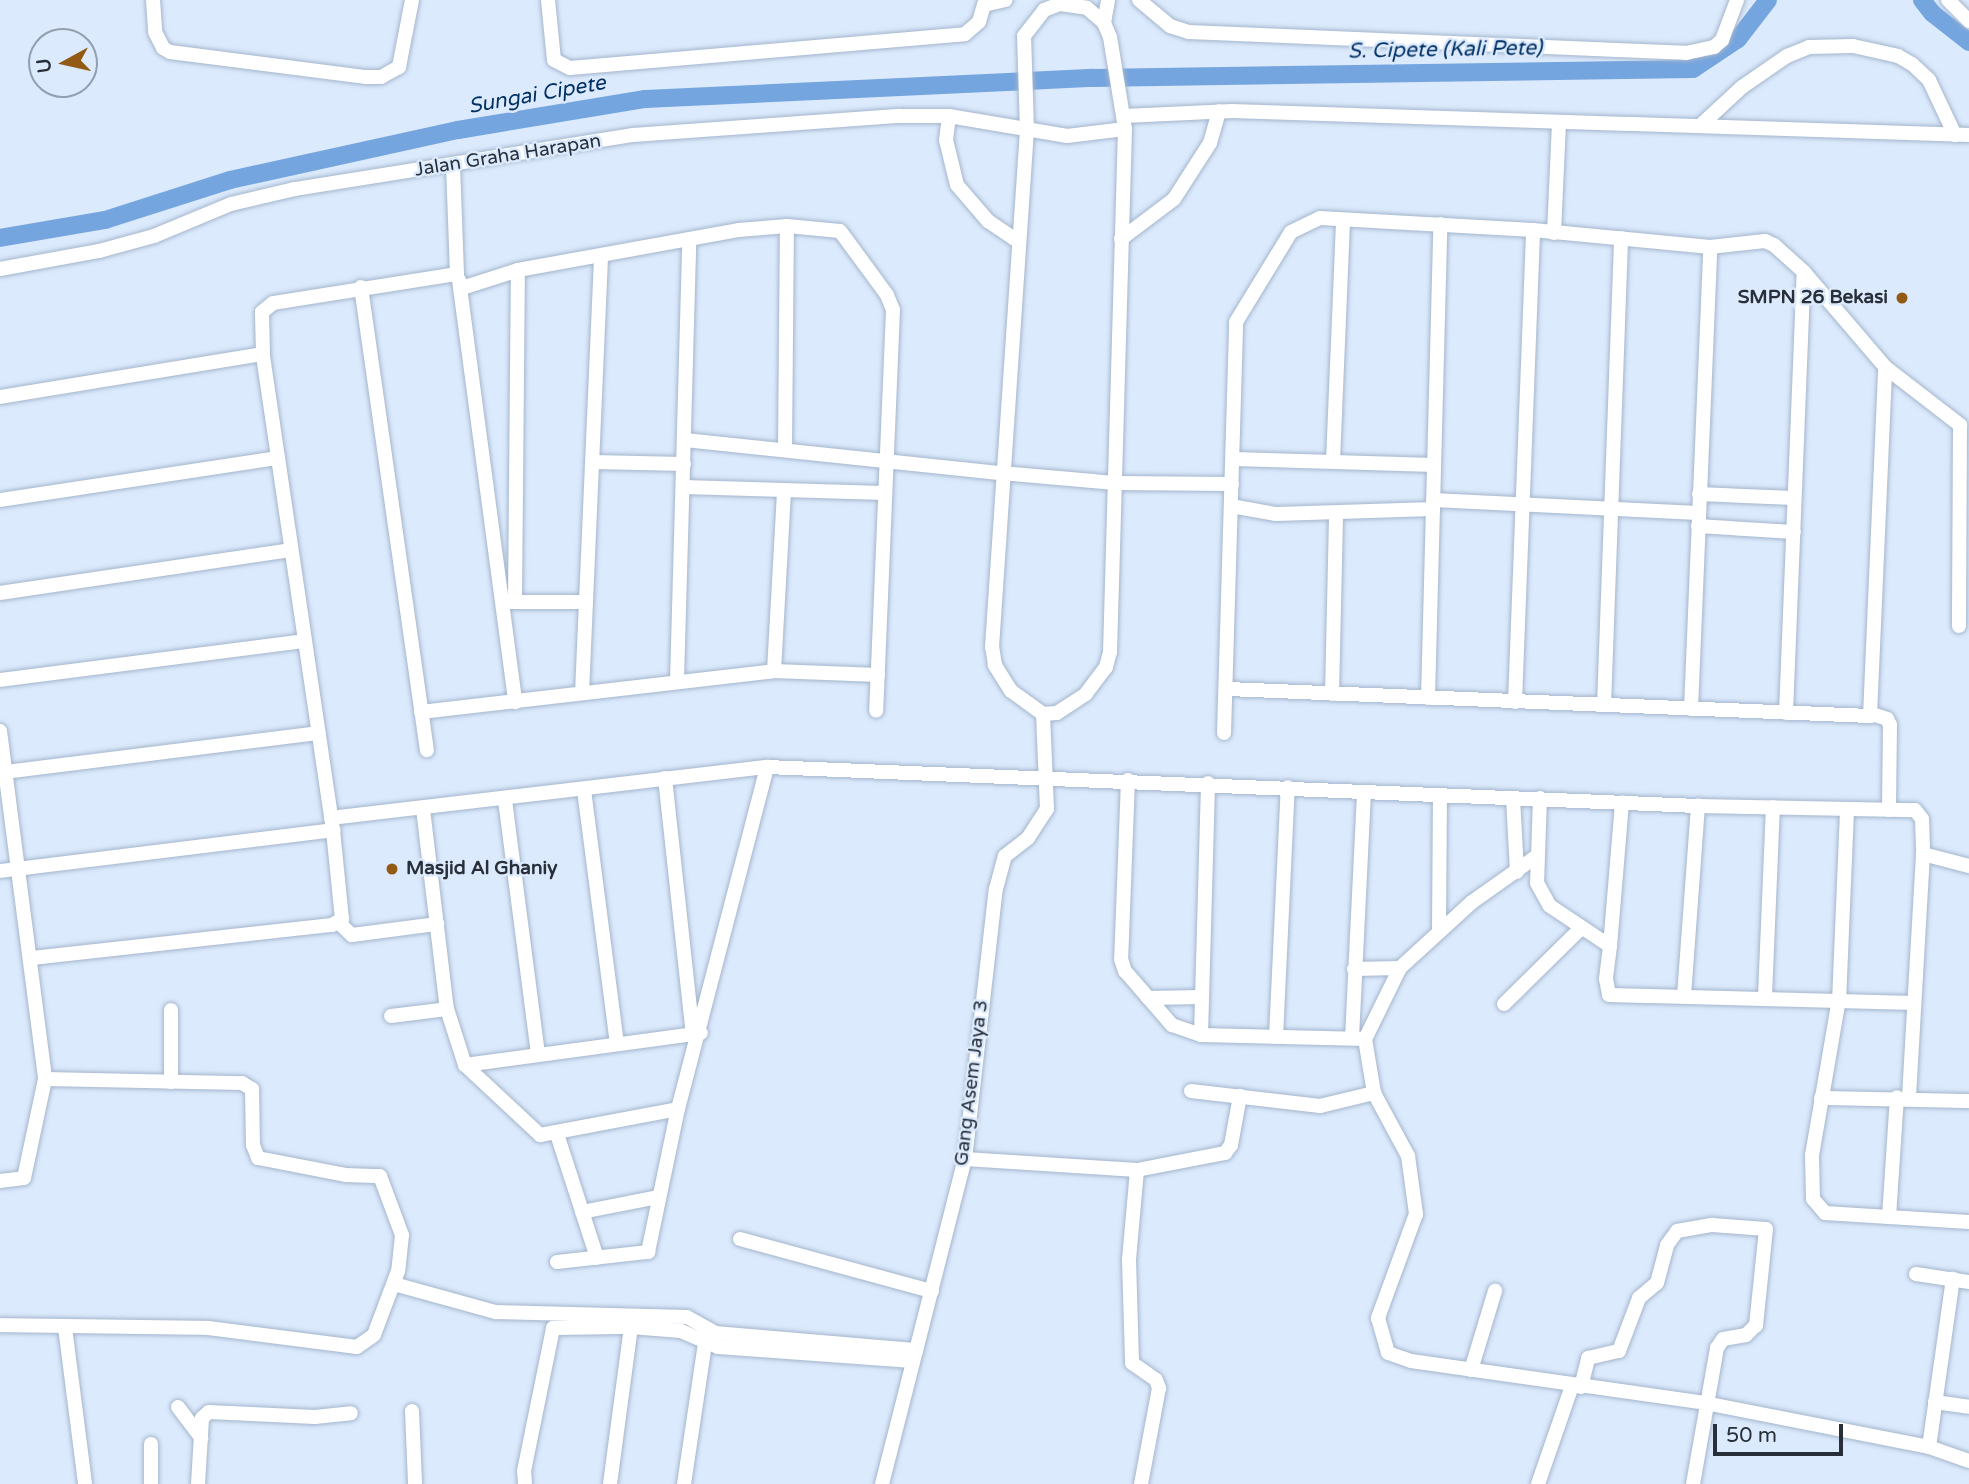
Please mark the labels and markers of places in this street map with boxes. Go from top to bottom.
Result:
place label: SMPN 26 Bekasi [1738,287,1888,309]
marker: SMPN 26 Bekasi [1894,290,1910,306]
place label: Masjid Al Ghaniy [406,858,558,880]
marker: Masjid Al Ghaniy [384,861,400,877]

